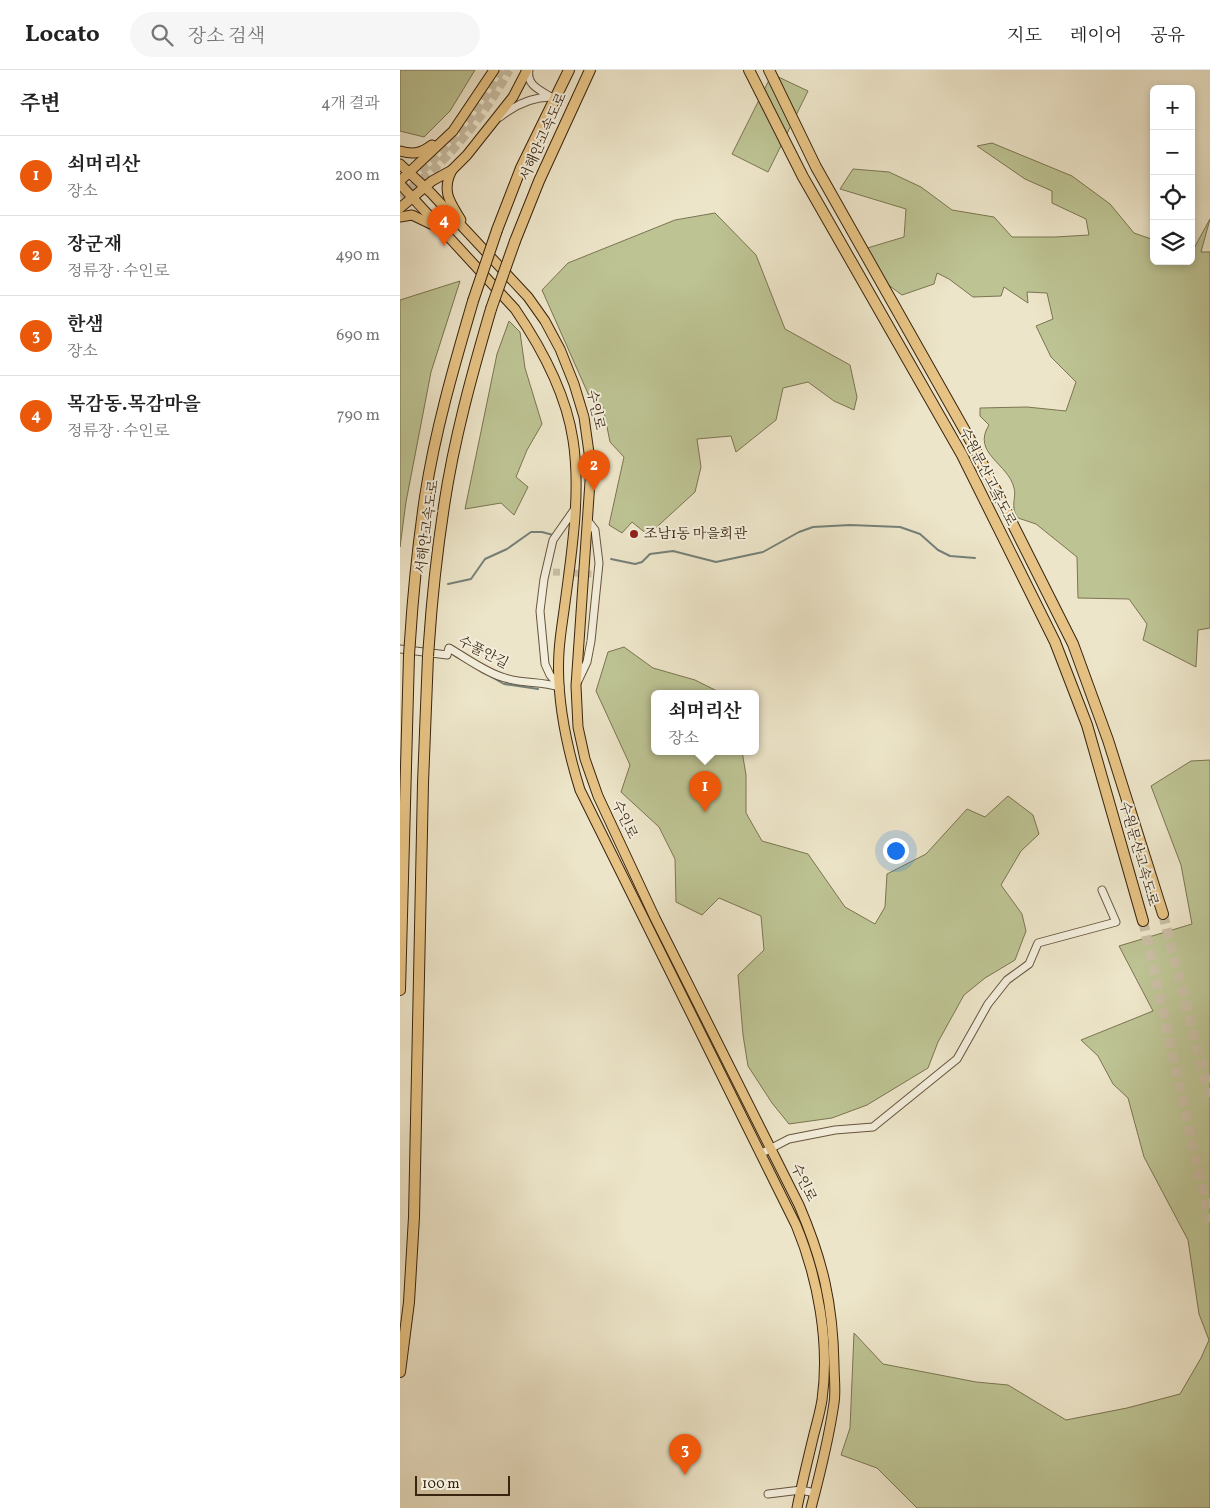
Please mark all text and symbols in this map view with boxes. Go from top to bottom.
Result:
search box [130,12,480,57]
text: Locato [25,18,100,52]
icon: search [148,21,176,49]
text: 장소 검색 [188,24,265,50]
text: 지도 [1007,24,1042,49]
text: 레이어 [1070,24,1122,49]
text: 공유 [1150,24,1185,49]
map controls [1150,85,1195,265]
button: + [1150,85,1195,130]
street label: 서해안고속도로 [516,89,572,184]
text: 주변 [20,90,61,119]
text: 4개 결과 [321,93,380,115]
button: − [1150,130,1195,175]
text: 쇠머리산 [67,152,140,178]
text: 1 [33,165,39,187]
text: 200 m [335,165,380,187]
button: locate [1150,175,1195,220]
text: 장소 [67,181,98,203]
pin: 4 [428,205,460,246]
button: layers [1150,220,1195,265]
text: 장군재 [67,232,122,258]
text: 2 [32,245,40,267]
text: 490 m [335,245,380,267]
text: 정류장 · 수인로 [67,261,169,283]
text: 한샘 [67,312,104,338]
text: 3 [32,325,40,347]
text: 690 m [336,325,380,347]
text: 장소 [67,341,98,363]
street label: 수인로 [581,388,609,432]
text: 목감동.목감마을 [67,392,201,418]
text: 4 [31,405,41,427]
text: 790 m [337,405,380,427]
text: 정류장 · 수인로 [67,421,169,443]
street label: 수원문산고속도로 [954,424,1020,530]
pin: 2 [578,450,610,491]
street label: 서해안고속도로 [412,478,444,575]
place label: 조남1동 마을회관 [644,525,747,544]
marker: 조남1동 마을회관 [628,528,640,540]
street label: 수풀안길 [455,632,511,674]
popup [651,690,759,755]
text: 쇠머리산 [668,699,742,725]
text: 장소 [668,728,699,750]
pin: 1 [689,771,721,812]
street label: 수인로 [607,798,641,843]
street label: 수원문산고속도로 [1114,799,1162,909]
your location [883,838,909,864]
street label: 수인로 [786,1161,821,1206]
pin: 3 [669,1434,701,1475]
scale bar [415,1473,510,1496]
text: 100 m [422,1475,460,1494]

